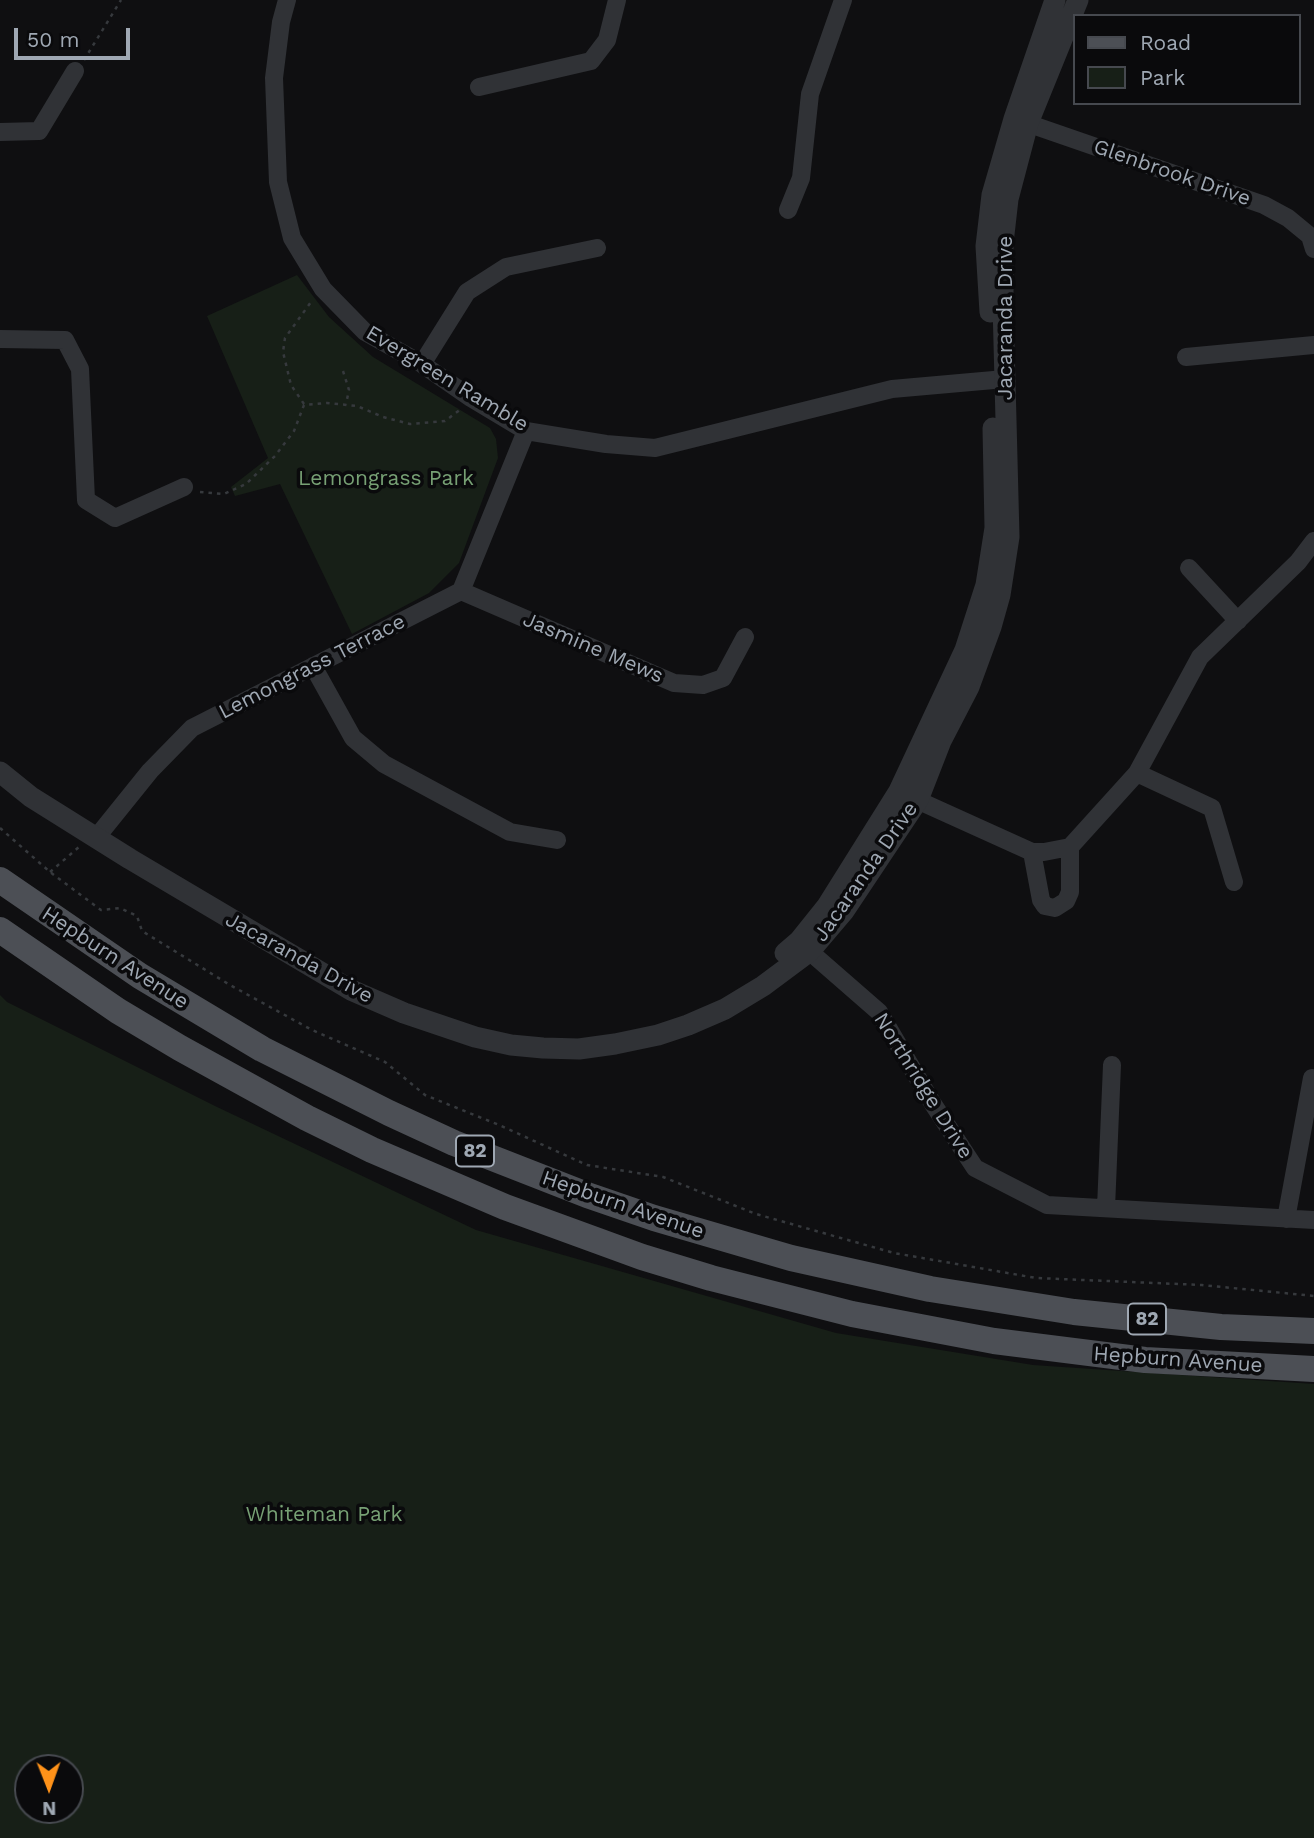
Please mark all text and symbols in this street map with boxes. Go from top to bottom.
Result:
scale bar [18,14,133,58]
legend [1072,14,1300,105]
text: 50 m [27,27,79,52]
text: Road [1140,30,1191,55]
text: Park [1140,65,1185,90]
street label: Glenbrook Drive [1090,134,1254,212]
street label: Jacaranda Drive [993,236,1019,400]
street label: Evergreen Ramble [361,321,533,437]
park label: Lemongrass Park [298,466,474,492]
street label: Jasmine Mews [519,607,667,689]
street label: Lemongrass Terrace [215,609,409,725]
street label: Jacaranda Drive [808,797,924,947]
street label: Hepburn Avenue [37,901,193,1015]
street label: Jacaranda Drive [221,907,377,1009]
street label: Northridge Drive [868,1008,978,1164]
road number: 82 [456,1135,494,1166]
street label: Hepburn Avenue [539,1165,707,1245]
road number: 82 [1128,1303,1166,1334]
street label: Hepburn Avenue [1092,1342,1264,1378]
park label: Whiteman Park [246,1502,402,1528]
north arrow [14,1754,84,1824]
text: N [42,1797,57,1820]

